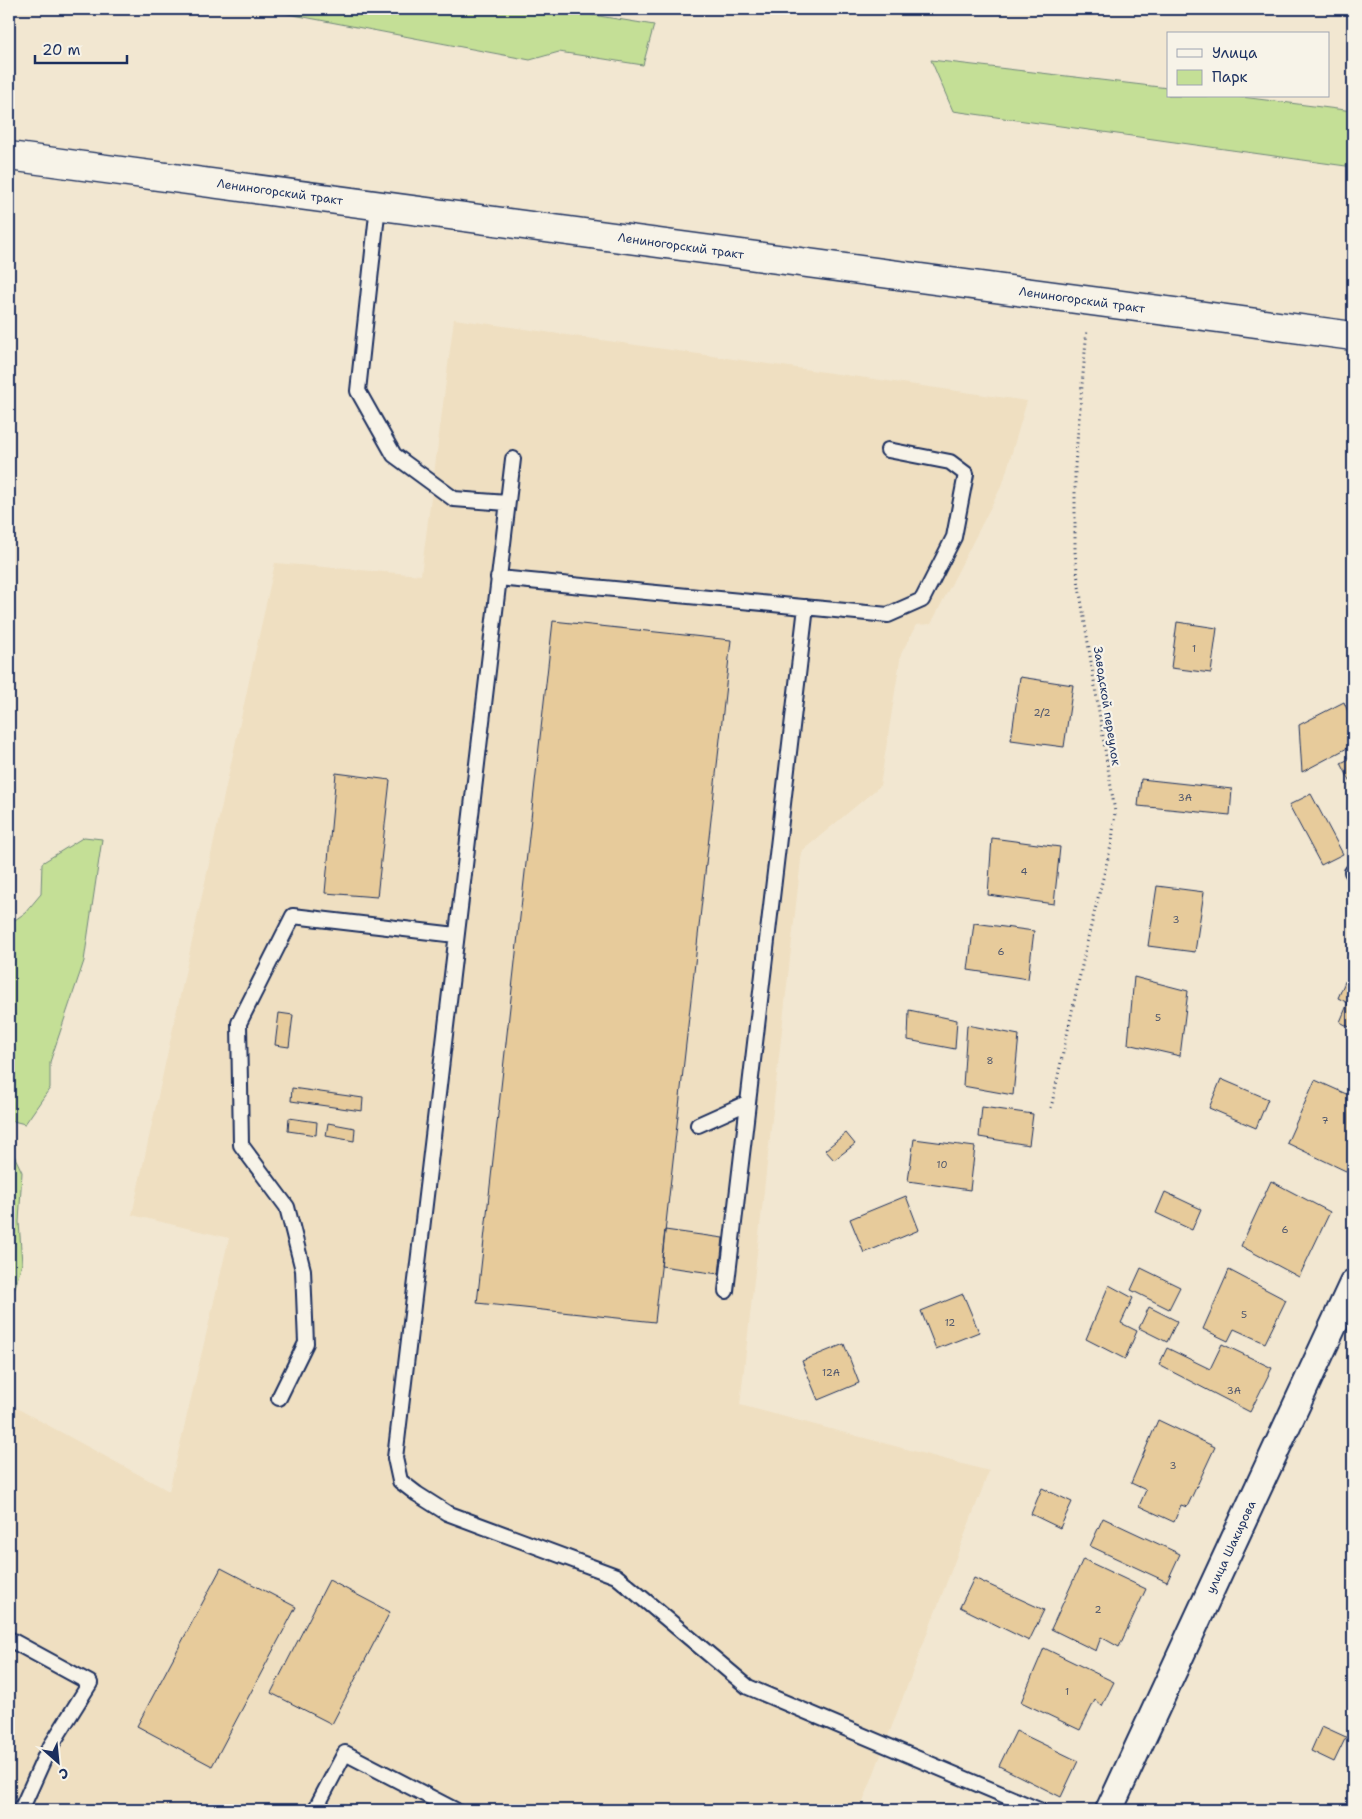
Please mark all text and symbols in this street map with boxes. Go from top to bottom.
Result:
scale bar [35,32,128,64]
legend [1167,32,1330,98]
text: 20 m [42,40,81,60]
text: Улица [1212,43,1258,63]
text: Парк [1212,67,1248,87]
street label: Лениногорский тракт [216,175,345,209]
street label: Лениногорский тракт [617,229,746,263]
street label: Лениногорский тракт [1018,283,1147,317]
house number: 1 [1192,642,1196,655]
street label: Заводской переулок [1090,645,1124,767]
house number: 2/2 [1033,706,1051,719]
house number: 3А [1178,791,1192,804]
house number: 4 [1021,865,1028,878]
house number: 3 [1173,913,1180,926]
house number: 6 [998,945,1005,958]
house number: 5 [1155,1011,1161,1024]
house number: 8 [987,1054,994,1067]
house number: 7 [1322,1114,1329,1127]
house number: 10 [937,1158,947,1171]
house number: 6 [1282,1223,1289,1236]
house number: 5 [1241,1308,1247,1321]
house number: 12 [945,1316,955,1329]
house number: 12А [822,1366,840,1379]
house number: 3А [1227,1384,1241,1397]
house number: 3 [1170,1459,1177,1472]
street label: улица Шакирова [1202,1497,1260,1596]
house number: 2 [1095,1603,1102,1616]
house number: 1 [1065,1685,1069,1698]
north arrow [32,1736,82,1786]
text: С [56,1764,72,1784]

